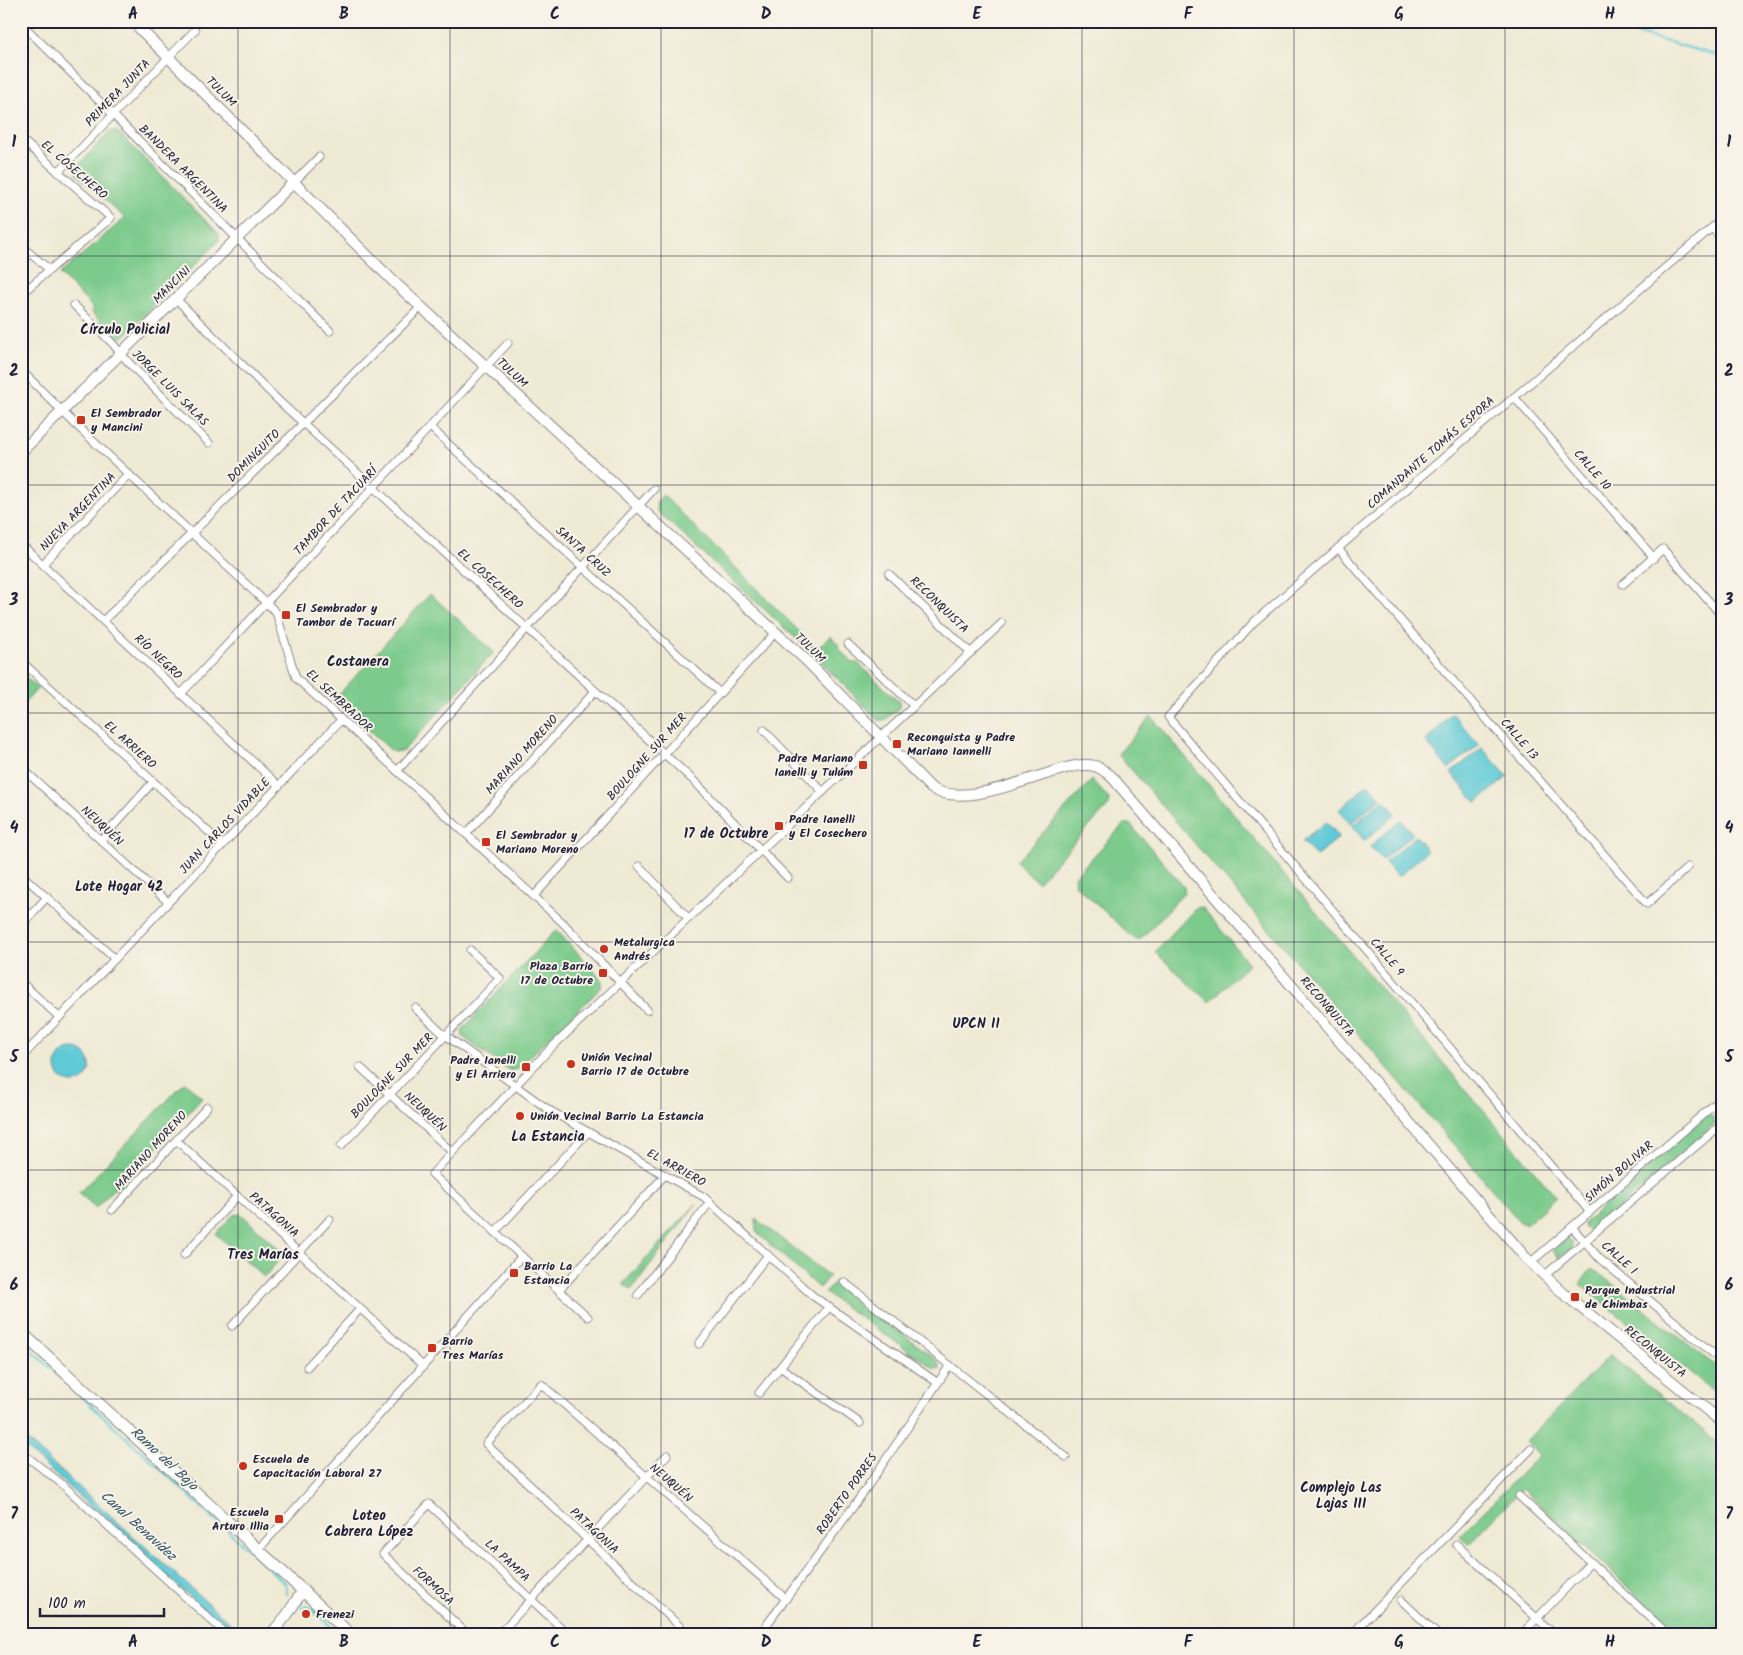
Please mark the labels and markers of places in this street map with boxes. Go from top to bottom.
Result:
place label: El Sembrador y Mancini [90,404,162,437]
marker: El Sembrador y Mancini [75,414,87,426]
place label: El Sembrador y Tambor de Tacuarí [296,599,396,632]
marker: El Sembrador y Tambor de Tacuarí [280,609,292,621]
place label: Reconquista y Padre Mariano Iannelli [907,728,1015,761]
marker: Reconquista y Padre Mariano Iannelli [891,738,903,750]
place label: Padre Mariano Ianelli y Tulúm [775,749,854,782]
marker: Padre Mariano Ianelli y Tulúm [857,759,869,771]
place label: Padre Ianelli y El Cosechero [788,810,867,843]
marker: Padre Ianelli y El Cosechero [773,820,785,832]
place label: El Sembrador y Mariano Moreno [496,826,579,859]
marker: El Sembrador y Mariano Moreno [480,836,492,848]
place label: Metalurgica Andrés [614,933,675,966]
marker: Metalurgica Andrés [598,943,610,955]
place label: Plaza Barrio 17 de Octubre [521,957,594,990]
marker: Plaza Barrio 17 de Octubre [597,967,609,979]
place label: Unión Vecinal Barrio 17 de Octubre [581,1048,689,1081]
place label: Padre Ianelli y El Arriero [450,1051,517,1084]
marker: Unión Vecinal Barrio 17 de Octubre [565,1058,577,1070]
marker: Padre Ianelli y El Arriero [520,1061,532,1073]
place label: Unión Vecinal Barrio La Estancia [530,1107,704,1126]
marker: Unión Vecinal Barrio La Estancia [514,1110,526,1122]
place label: Barrio La Estancia [524,1257,572,1290]
marker: Barrio La Estancia [508,1267,520,1279]
place label: Parque Industrial de Chimbas [1585,1281,1676,1314]
marker: Parque Industrial de Chimbas [1569,1291,1581,1303]
place label: Barrio Tres Marías [442,1332,504,1365]
marker: Barrio Tres Marías [426,1342,438,1354]
place label: Escuela de Capacitación Laboral 27 [253,1450,382,1483]
marker: Escuela de Capacitación Laboral 27 [237,1460,249,1472]
place label: Escuela Arturo Illia [212,1503,269,1536]
marker: Escuela Arturo Illia [273,1513,285,1525]
place label: Frenezi [316,1605,355,1624]
marker: Frenezi [300,1608,312,1620]

